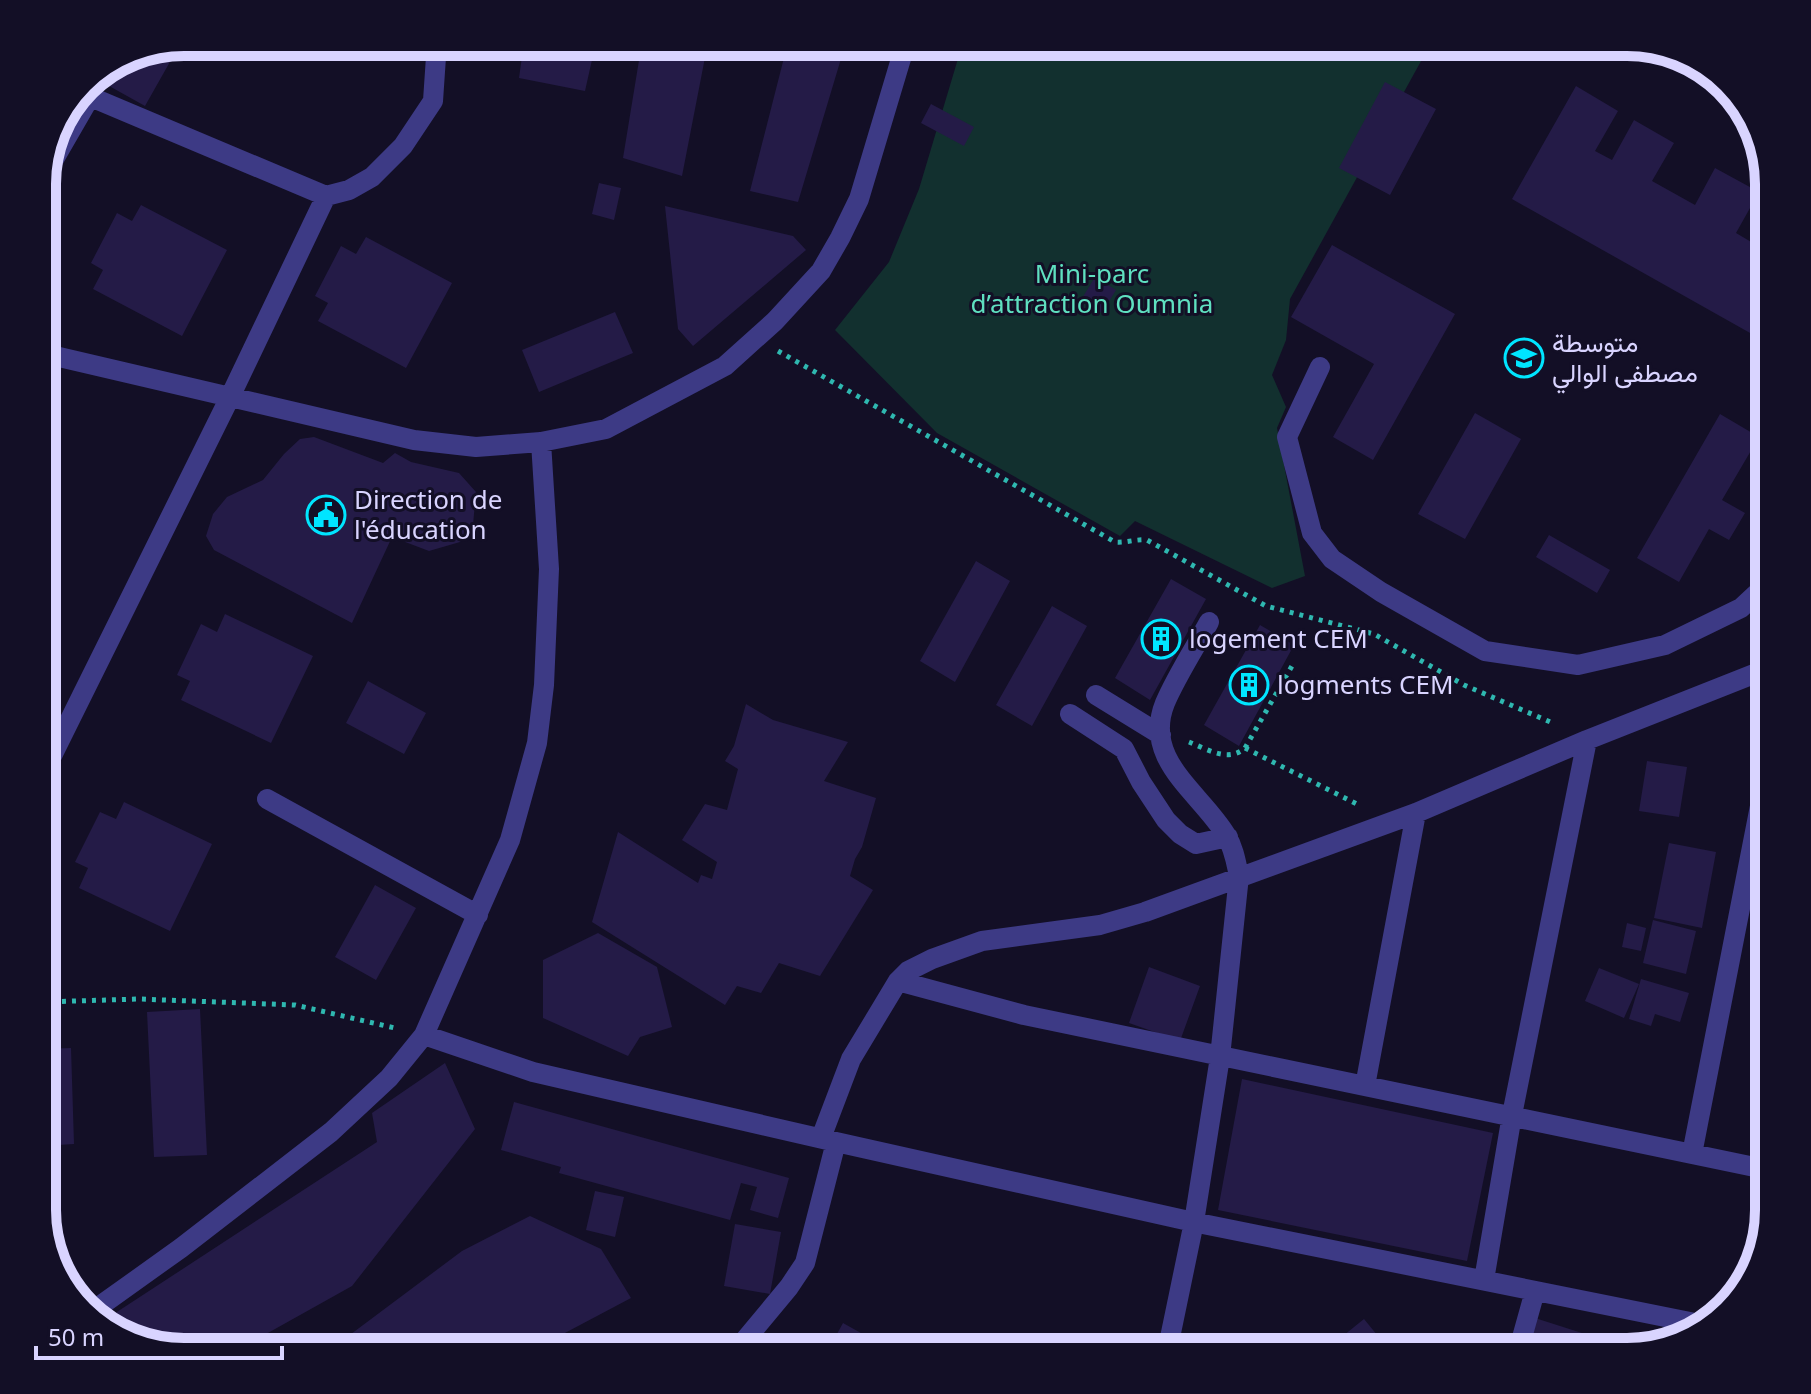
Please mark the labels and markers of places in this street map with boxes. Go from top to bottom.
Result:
place label: متوسطة مصطفى الوالي [1552,324,1698,394]
school or university icon: متوسطة مصطفى الوالي [1503,337,1545,379]
place label: Direction de l'éducation [354,481,502,547]
public building icon: Direction de l'éducation [305,494,347,536]
building icon: logement CEM [1140,618,1182,660]
place label: logement CEM [1189,620,1368,656]
building icon: logments CEM [1228,664,1270,706]
place label: logments CEM [1277,666,1454,702]

